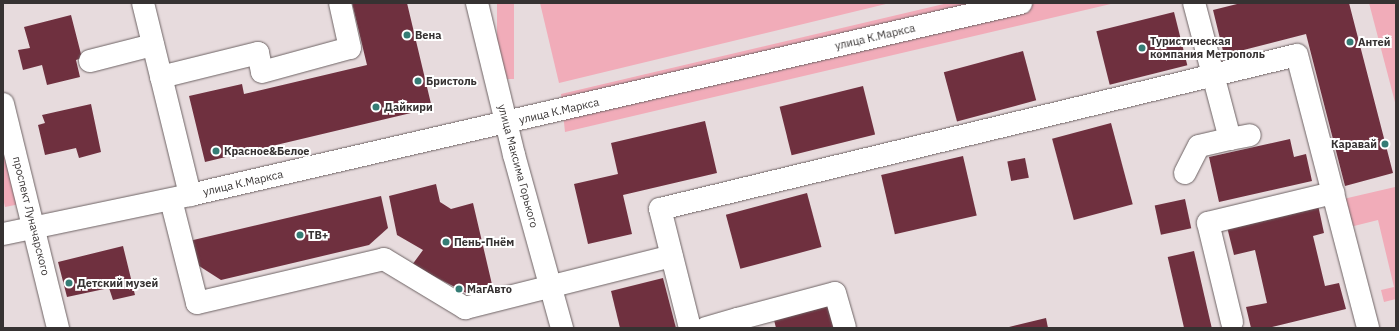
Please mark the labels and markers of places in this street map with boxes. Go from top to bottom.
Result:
place label: Вена [415,28,441,42]
marker: Вена [402,30,412,40]
place label: Туристическая компания Метрополь [1150,35,1265,61]
place label: Антей [1358,35,1391,49]
marker: Антей [1345,37,1355,47]
marker: Туристическая компания Метрополь [1137,43,1147,53]
place label: Бристоль [426,74,477,88]
marker: Бристоль [413,76,423,86]
place label: Дайкири [384,100,433,114]
marker: Дайкири [371,102,381,112]
place label: Каравай [1331,137,1377,151]
marker: Каравай [1380,139,1390,149]
place label: Красное&Белое [224,144,310,158]
marker: Красное&Белое [211,146,221,156]
place label: ТВ+ [308,228,328,242]
marker: ТВ+ [295,230,305,240]
place label: Пень-Пнём [454,235,514,249]
marker: Пень-Пнём [441,237,451,247]
place label: Детский музей [77,276,158,290]
marker: Детский музей [64,278,74,288]
place label: МагАвто [467,282,512,296]
marker: МагАвто [454,284,464,294]

